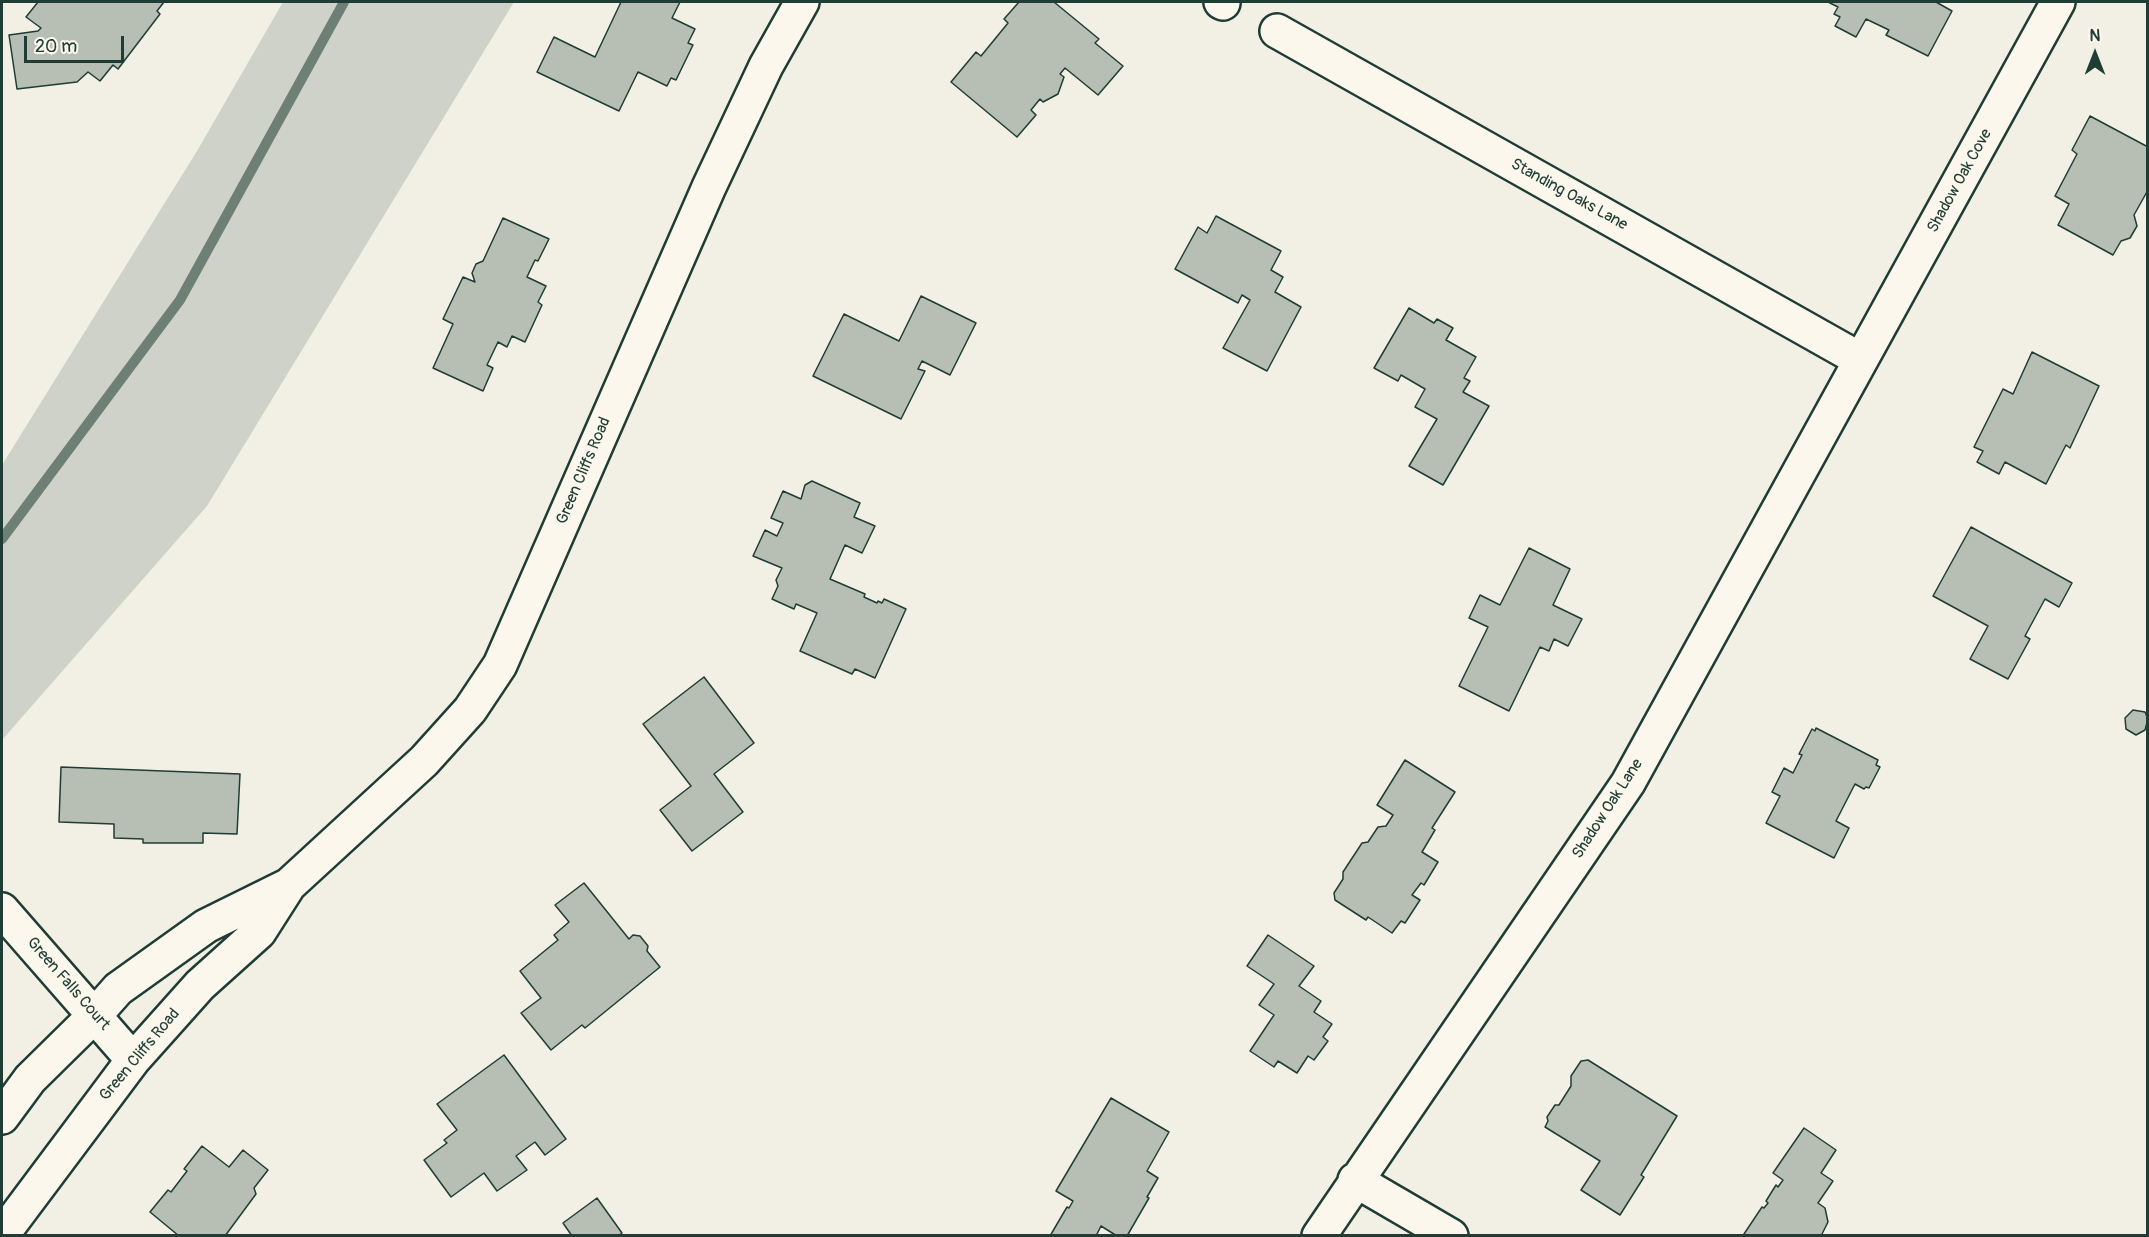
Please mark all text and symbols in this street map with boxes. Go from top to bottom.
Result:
scale bar [27,24,128,62]
north arrow [2065,24,2125,84]
text: N [2090,26,2100,46]
text: 20 m [35,35,77,58]
street label: Shadow Oak Cove [1924,126,1996,236]
street label: Standing Oaks Lane [1507,155,1631,235]
street label: Green Cliffs Road [553,414,615,528]
street label: Shadow Oak Lane [1569,755,1647,863]
street label: Green Falls Court [22,934,114,1034]
street label: Green Cliffs Road [96,1005,184,1105]

